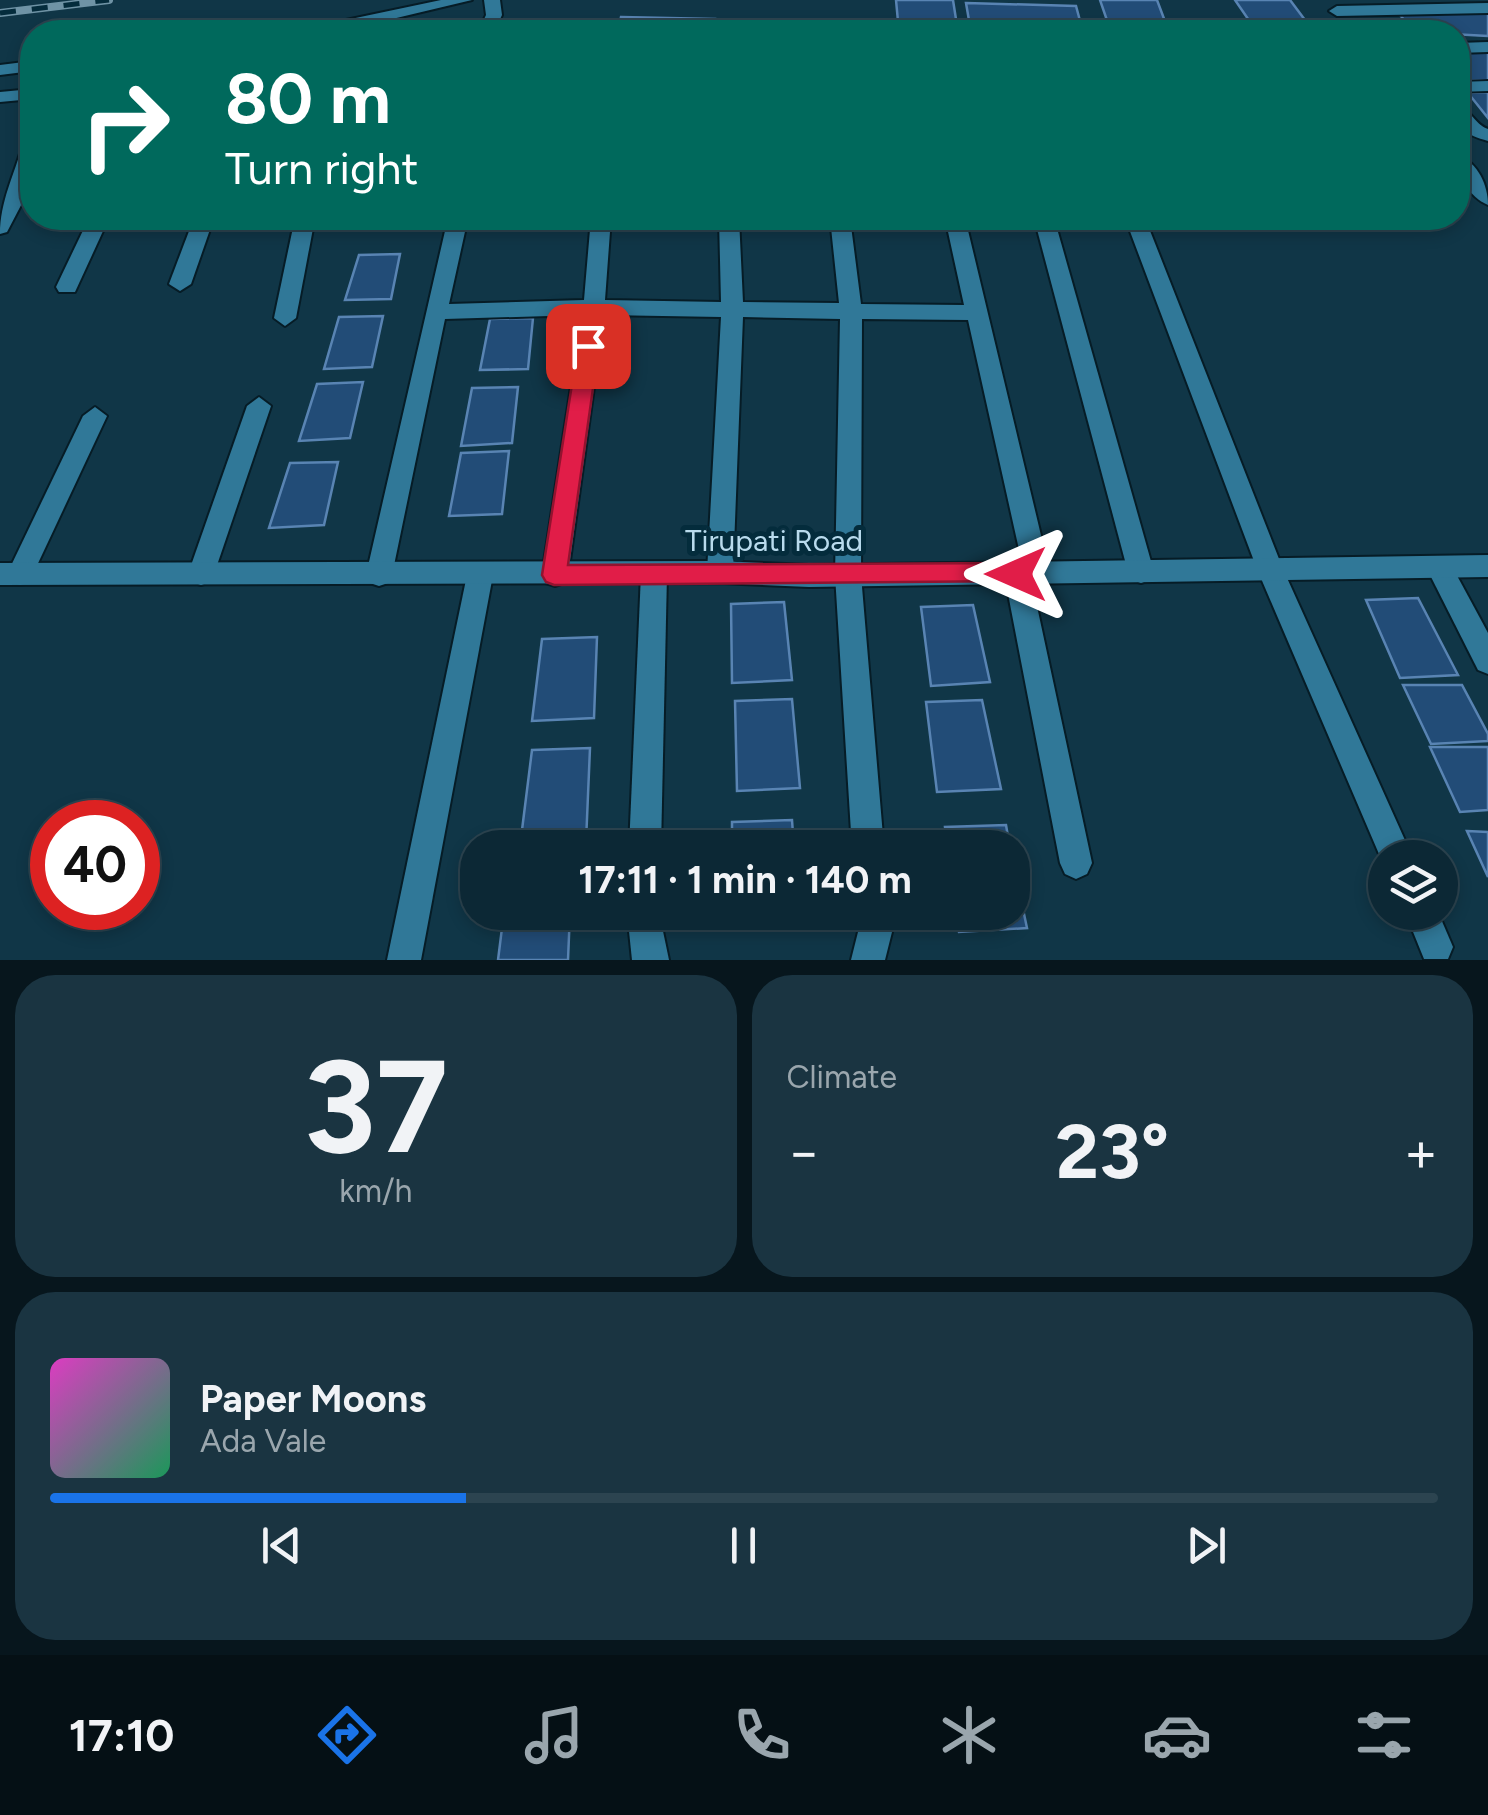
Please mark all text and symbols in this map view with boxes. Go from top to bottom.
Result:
text: 80 m [225,56,391,141]
icon: right [60,60,190,190]
text: Turn right [225,141,418,195]
pin [546,304,631,389]
icon: arrive [561,319,616,374]
street label: Tirupati Road [685,522,863,559]
position arrow [964,522,1068,626]
speed limit sign: 40 [30,800,160,930]
map controls [1368,840,1458,930]
button: layers [1368,840,1458,930]
text: 17:11 · 1 min · 140 m [578,857,912,903]
text: 37 [303,1029,448,1185]
text: Climate [787,1058,897,1096]
text: 23° [1056,1107,1169,1197]
text: − [787,1119,821,1185]
text: + [1404,1119,1438,1185]
text: km/h [339,1172,412,1210]
text: Paper Moons [200,1376,426,1422]
text: Ada Vale [200,1422,326,1460]
icon: previous [254,1518,309,1573]
icon: pause [716,1518,771,1573]
icon: next [1179,1518,1234,1573]
icon: directions [312,1700,382,1770]
icon: music [519,1700,589,1770]
icon: phone [727,1700,797,1770]
icon: climate [934,1700,1004,1770]
icon: car [1142,1700,1212,1770]
icon: filters [1349,1700,1419,1770]
text: 17:10 [69,1708,174,1762]

